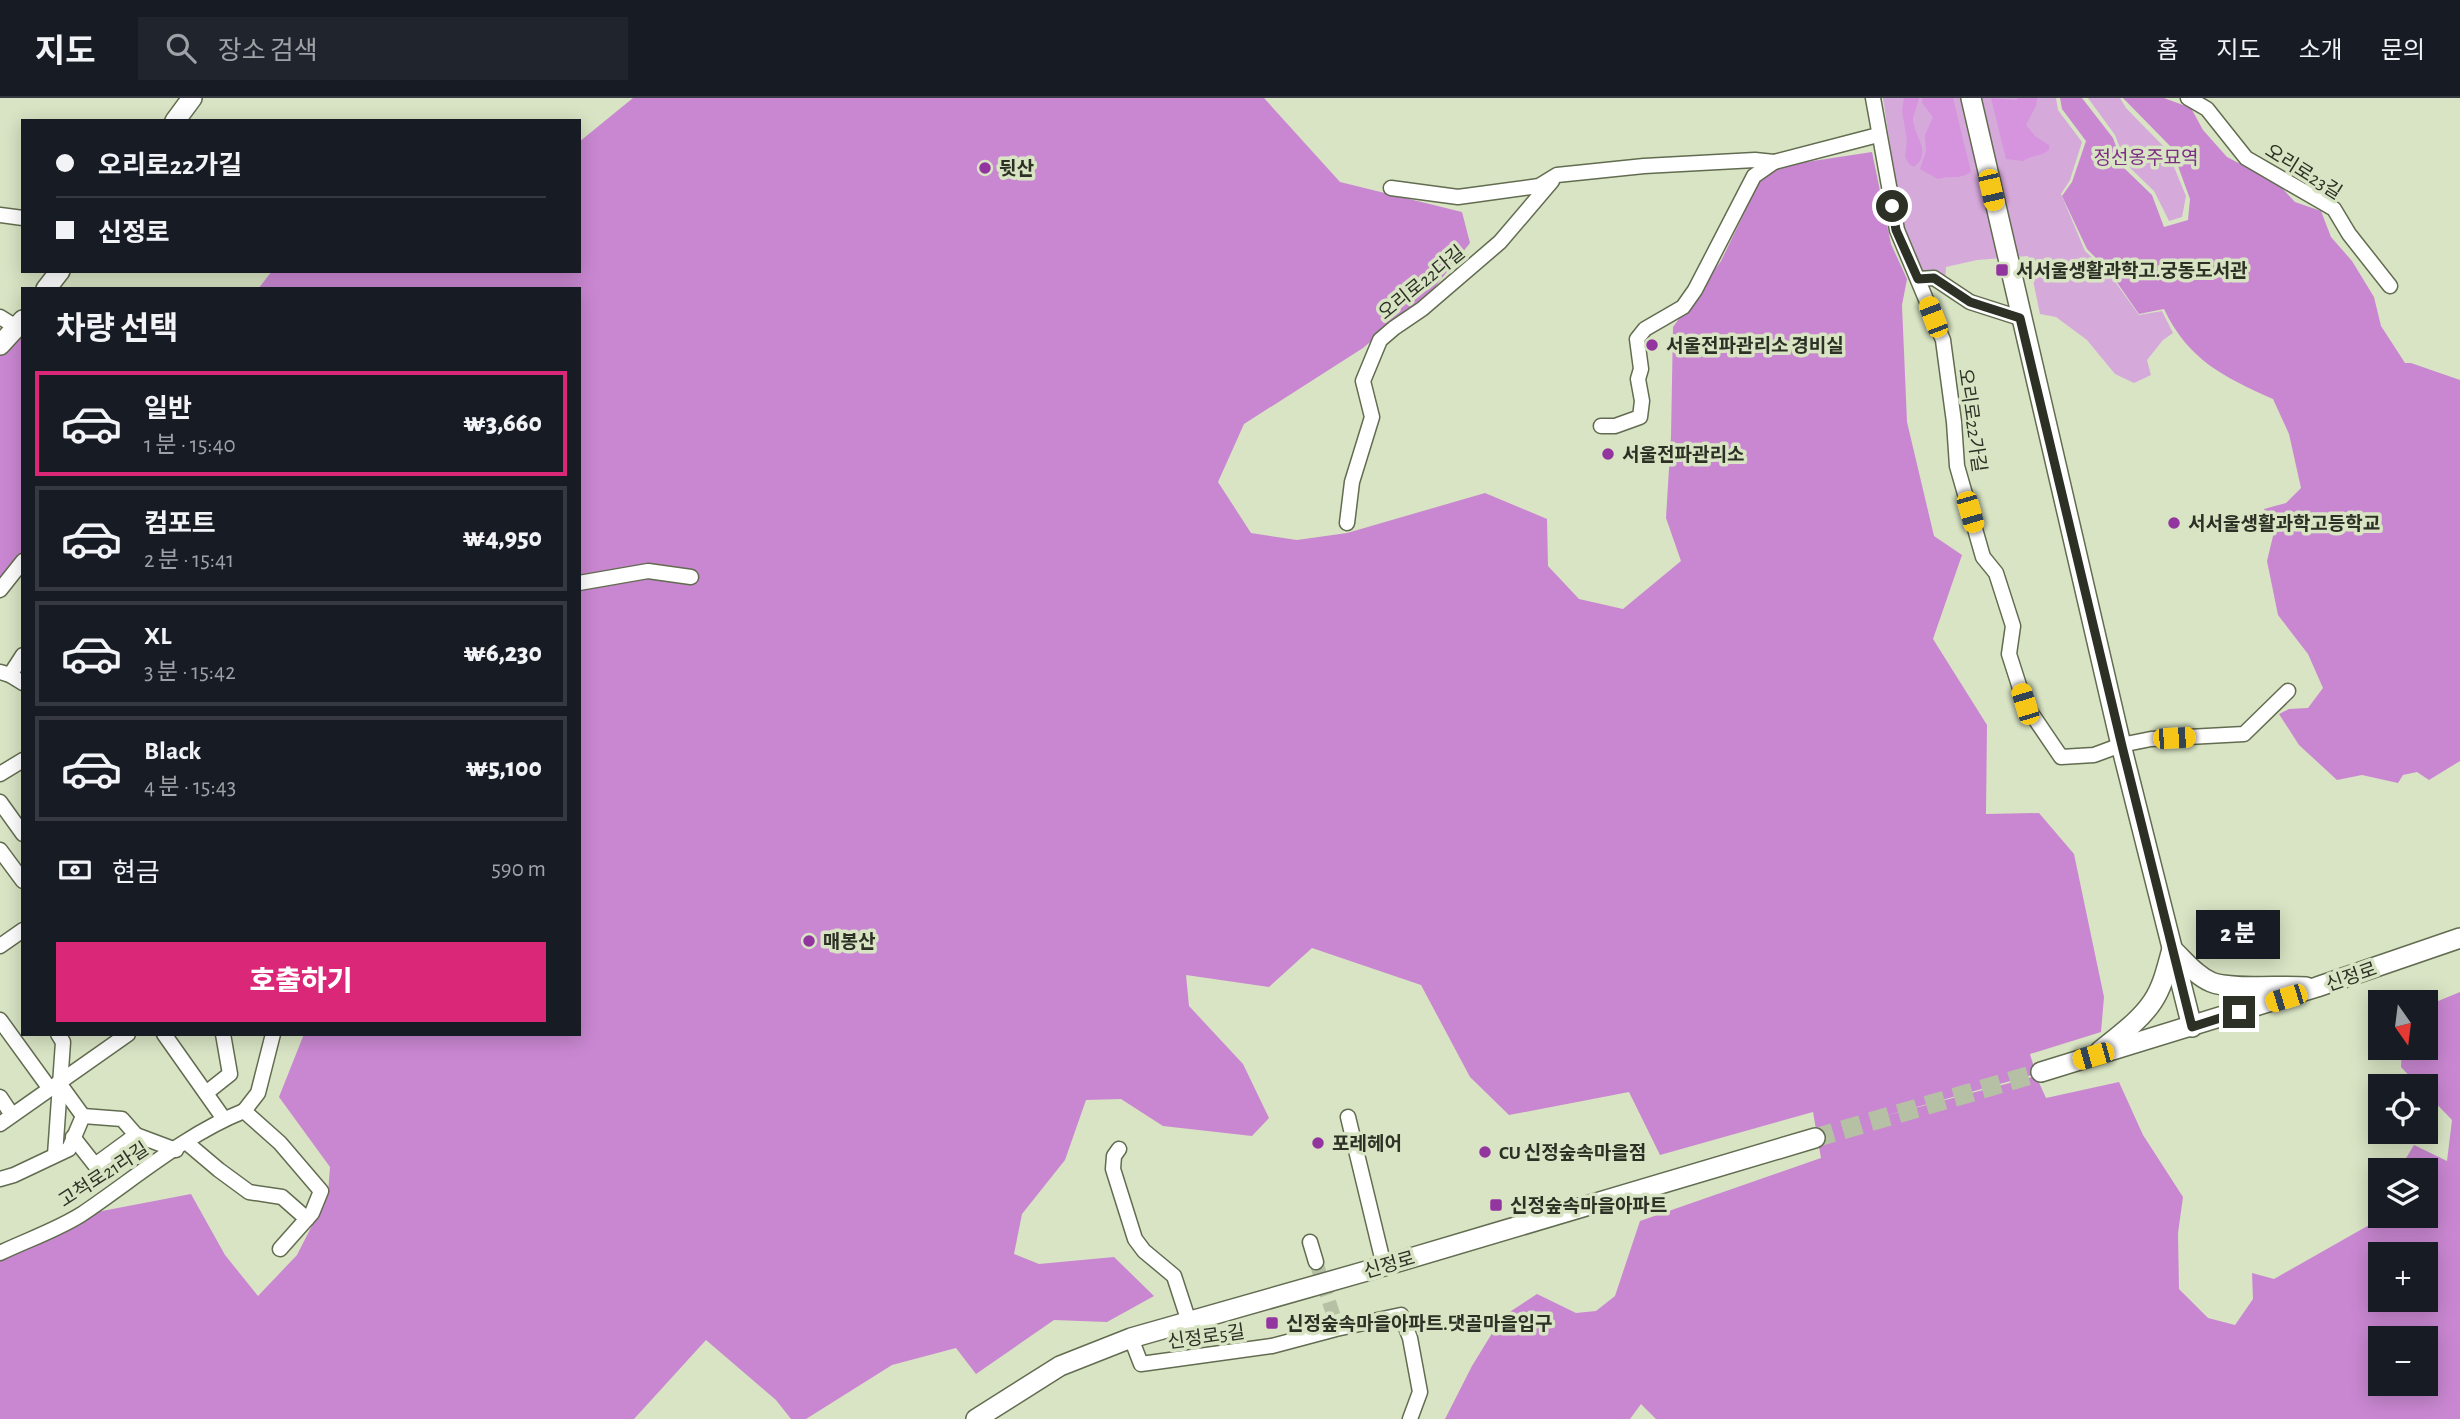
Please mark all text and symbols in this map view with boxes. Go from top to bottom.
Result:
search box [138,17,628,80]
icon: search [162,29,200,67]
text: 지도 [35,36,96,69]
text: 장소 검색 [218,38,318,64]
text: 홈 [2156,39,2178,63]
text: 지도 [2216,39,2261,63]
text: 소개 [2299,39,2343,63]
text: 문의 [2381,39,2425,63]
street label: 오리로23길 [2262,140,2345,203]
park label: 정선옹주묘역 [2094,148,2198,168]
text: 오리로22가길 [98,153,242,179]
place label: 뒷산 [999,159,1034,179]
marker: 뒷산 [977,160,993,176]
car [1977,167,2006,213]
route start [1876,190,1908,222]
text: 신정로 [98,220,170,246]
street label: 오리로22다길 [1375,242,1469,323]
place label: 서서울생활과학고.궁동도서관 [2016,260,2248,281]
marker: 서서울생활과학고.궁동도서관 [1994,262,2010,278]
car [1916,294,1951,340]
text: 차량 선택 [56,313,179,345]
place label: 서울전파관리소 경비실 [1666,336,1844,356]
marker: 서울전파관리소 경비실 [1644,337,1660,353]
street label: 오리로22가길 [1955,367,1989,473]
icon: car [60,392,123,455]
text: 일반 [144,396,192,422]
text: ₩3,660 [463,410,542,436]
text: 1 분 · 15:40 [144,434,236,457]
place label: 서울전파관리소 [1622,445,1744,465]
marker: 서울전파관리소 [1600,446,1616,462]
car [1955,489,1986,535]
icon: car [60,507,123,570]
text: 컴포트 [144,511,216,537]
place label: 서서울생활과학고등학교 [2188,513,2380,534]
marker: 서서울생활과학고등학교 [2166,515,2182,531]
text: ₩4,950 [463,525,542,551]
text: 2 분 · 15:41 [144,549,234,572]
icon: car [60,622,123,685]
text: XL [144,623,171,649]
text: ₩6,230 [464,640,542,666]
text: 3 분 · 15:42 [144,661,236,684]
car [2009,681,2042,727]
car [2153,726,2196,750]
icon: car [60,737,123,800]
text: Black [144,738,201,764]
text: ₩5,100 [466,755,542,781]
text: 4 분 · 15:43 [144,776,236,799]
icon: cash [56,851,94,889]
text: 590 m [491,858,546,881]
text: 현금 [112,860,160,886]
callout: 2 분 [2197,911,2281,960]
text: 2 분 [2220,923,2256,946]
place label: 매봉산 [823,932,876,952]
marker: 매봉산 [801,933,817,949]
button: 호출하기 [56,942,546,1022]
street label: 신정로 [2323,959,2379,995]
car [2263,982,2310,1014]
north arrow [2368,990,2438,1060]
map controls [2368,990,2438,1396]
route end [2223,996,2255,1028]
car [2070,1040,2117,1072]
button: locate [2368,1074,2438,1144]
place label: 포레헤어 [1332,1134,1402,1154]
marker: 포레헤어 [1310,1135,1326,1151]
street label: 고척로21라길 [55,1139,152,1211]
place label: CU 신정숲속마을점 [1499,1143,1646,1163]
marker: CU 신정숲속마을점 [1477,1144,1493,1160]
button: layers [2368,1158,2438,1228]
place label: 신정숲속마을아파트 [1510,1196,1667,1216]
marker: 신정숲속마을아파트 [1488,1197,1504,1213]
button: + [2368,1242,2438,1312]
street label: 신정로 [1361,1248,1417,1282]
place label: 신정숲속마을아파트.댓골마을입구 [1286,1314,1553,1334]
marker: 신정숲속마을아파트.댓골마을입구 [1264,1315,1280,1331]
street label: 신정로5길 [1166,1322,1246,1352]
button: − [2368,1326,2438,1396]

